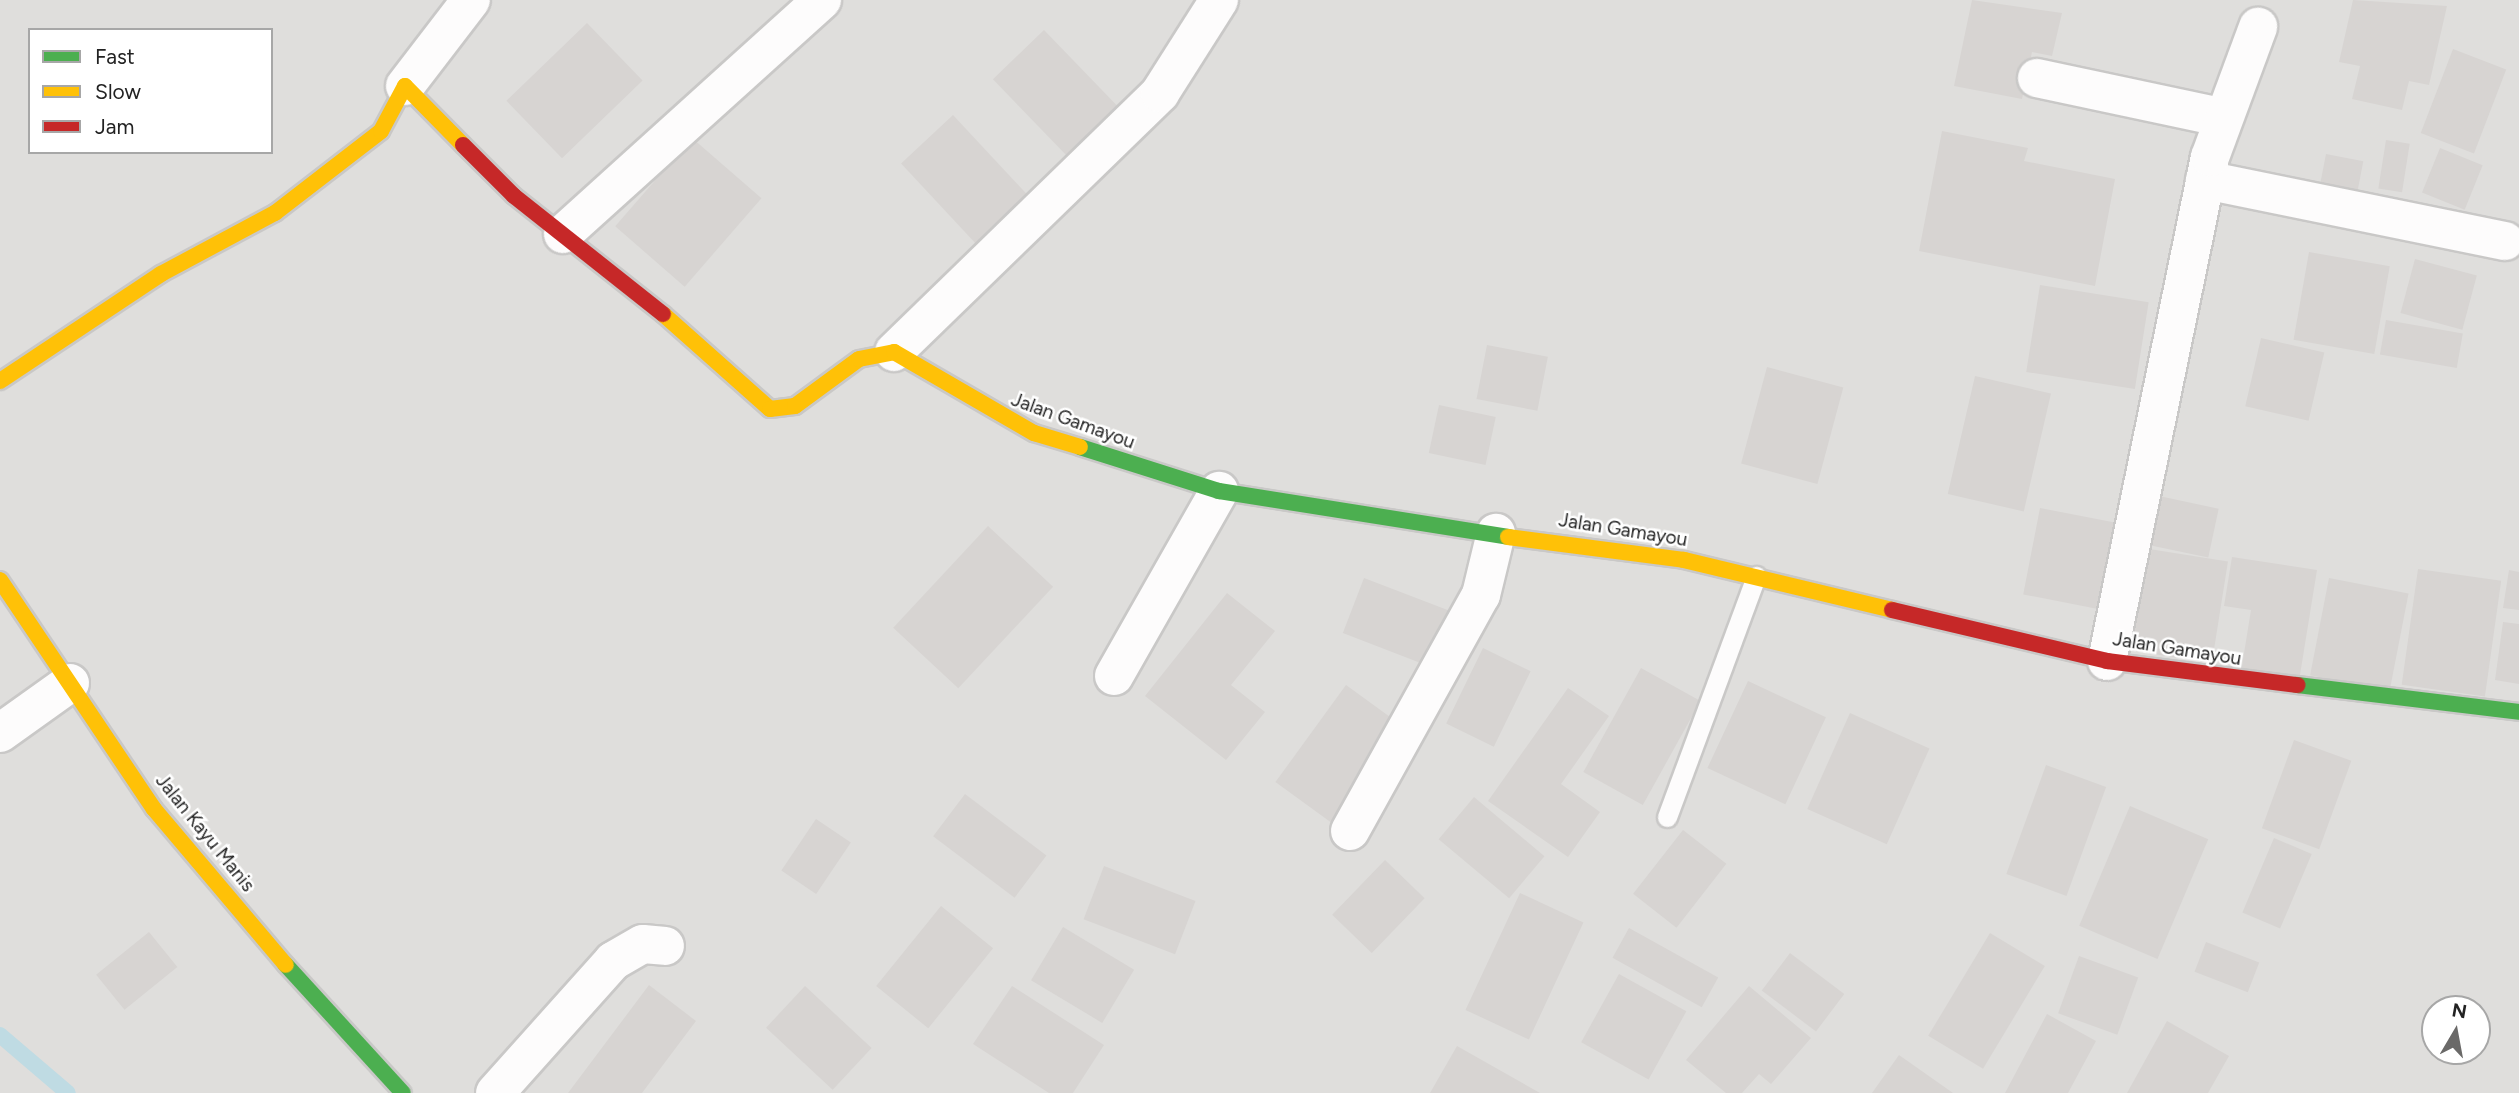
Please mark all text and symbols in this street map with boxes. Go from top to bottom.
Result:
legend [28,28,273,154]
text: Fast [95,44,135,69]
text: Slow [95,79,141,104]
text: Jam [95,114,134,139]
street label: Jalan Gamayou [1008,388,1138,454]
street label: Jalan Gamayou [1557,509,1689,551]
street label: Jalan Gamayou [2111,628,2243,670]
street label: Jalan Kayu Manis [151,770,259,896]
north arrow [2421,995,2491,1065]
text: N [2450,998,2469,1023]

